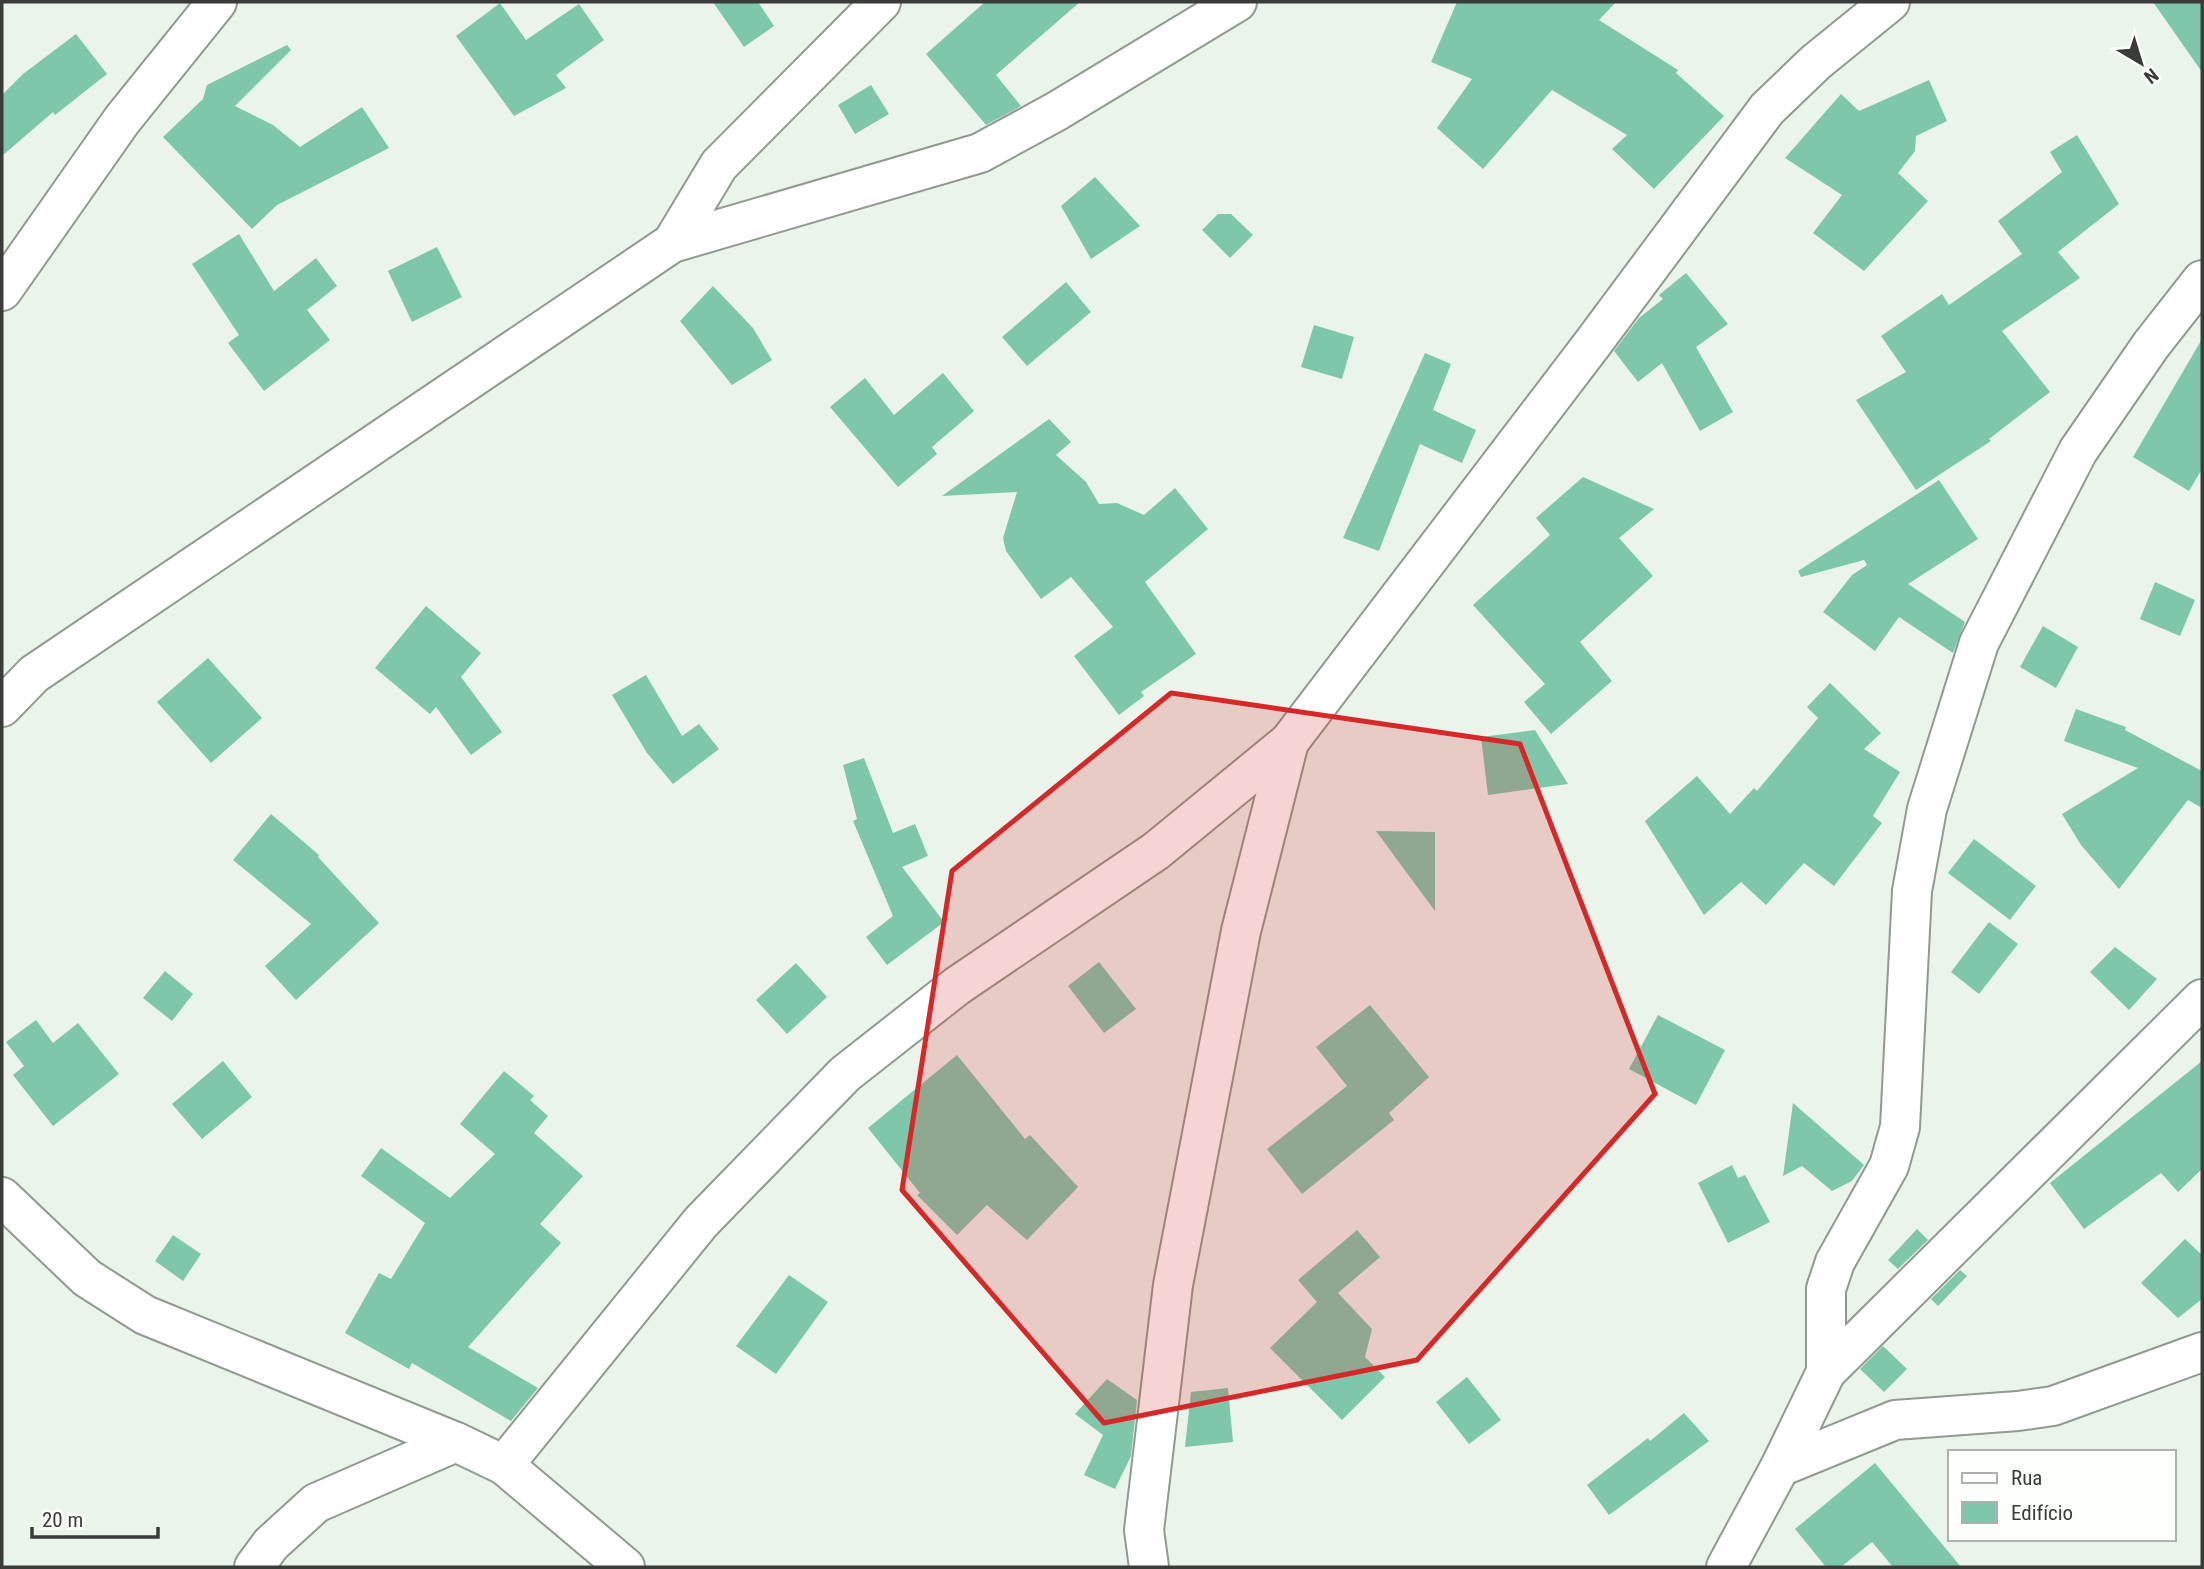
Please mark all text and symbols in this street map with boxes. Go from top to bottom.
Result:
north arrow [2106,28,2176,98]
text: N [2139,63,2163,89]
legend [1948,1450,2176,1541]
text: Rua [2011,1466,2042,1490]
scale bar [32,1496,158,1540]
text: Edifício [2011,1501,2073,1525]
text: 20 m [42,1508,83,1532]

